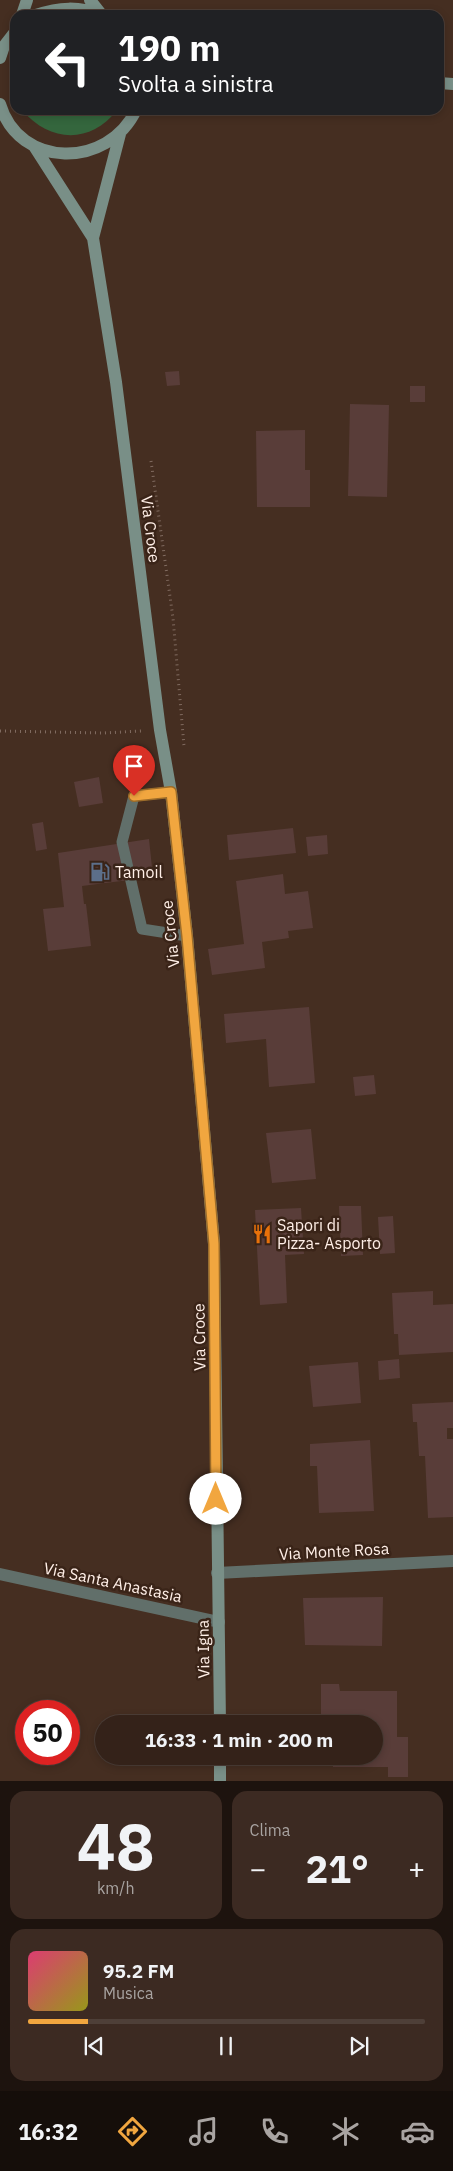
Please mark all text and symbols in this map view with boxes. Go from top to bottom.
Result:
text: 190 m [118,25,221,71]
icon: left [35,30,100,95]
text: Svolta a sinistra [118,69,273,98]
street label: Via Croce [137,494,165,564]
pin [113,745,155,796]
icon: arrive [120,752,148,780]
fuel station icon: Tamoil [89,861,111,883]
place label: Tamoil [115,862,163,882]
street label: Via Croce [157,899,183,969]
place label: Sapori di Pizza- Asporto [277,1215,381,1253]
restaurant icon: Sapori di Pizza- Asporto [251,1223,273,1245]
street label: Via Croce [188,1303,210,1371]
position arrow [189,1472,241,1524]
street label: Via Monte Rosa [278,1538,390,1564]
street label: Via Santa Anastasia [42,1558,184,1607]
street label: Via Igna [192,1619,214,1678]
speed limit sign: 50 [15,1700,80,1765]
text: 16:33 · 1 min · 200 m [145,1728,333,1752]
text: 48 [77,1803,155,1888]
text: Clima [250,1820,290,1840]
text: 21° [306,1844,369,1893]
text: − [250,1850,266,1887]
text: + [408,1850,425,1887]
text: km/h [97,1878,135,1898]
text: 95.2 FM [103,1959,174,1983]
text: Musica [103,1983,153,2003]
icon: previous [80,2032,108,2060]
icon: pause [212,2032,240,2060]
icon: next [345,2032,373,2060]
icon: directions [115,2114,150,2149]
icon: music [186,2114,221,2149]
icon: phone [257,2114,292,2149]
icon: climate [328,2114,363,2149]
icon: car [400,2114,435,2149]
text: 16:32 [18,2117,78,2146]

